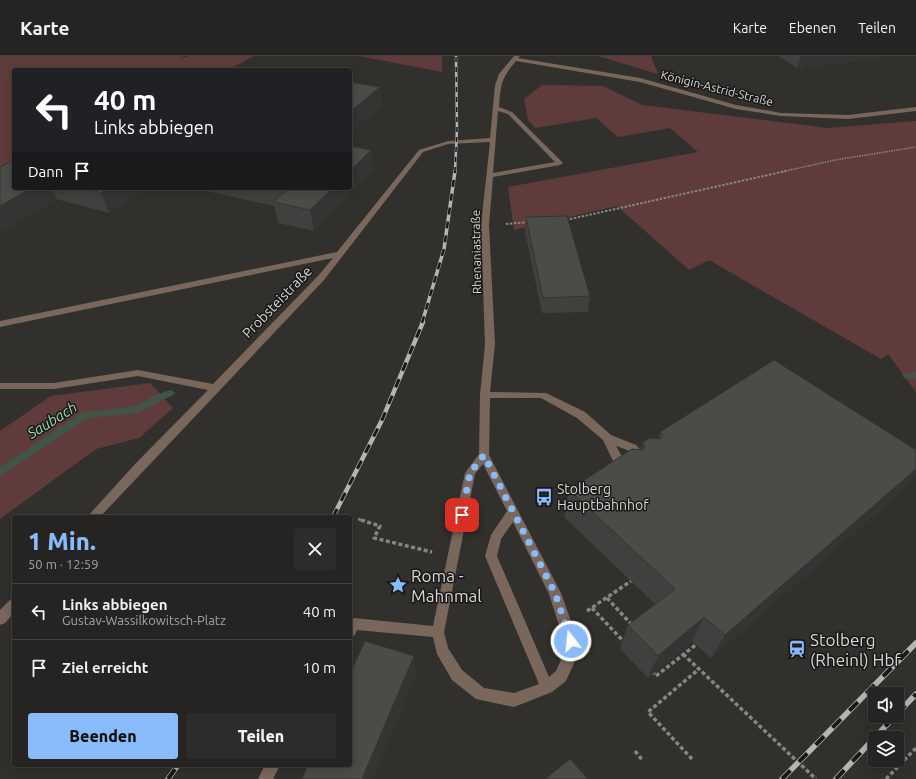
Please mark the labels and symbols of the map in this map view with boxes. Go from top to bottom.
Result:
street label: Königin-Astrid-Straße [659,68,775,108]
street label: Rhenaniastraße [469,210,483,294]
street label: Probsteistraße [239,263,315,341]
water label: Saubach [23,398,80,442]
place label: Stolberg Hauptbahnhof [557,481,649,513]
bus stop icon: Stolberg Hauptbahnhof [534,487,554,507]
pin [445,498,479,532]
place label: Roma - Mahnmal [411,566,482,605]
place icon: Roma - Mahnmal [388,575,408,595]
position arrow [550,620,592,662]
place label: Stolberg (Rheinl) Hbf [810,630,901,670]
station icon: Stolberg (Rheinl) Hbf [787,639,807,659]

